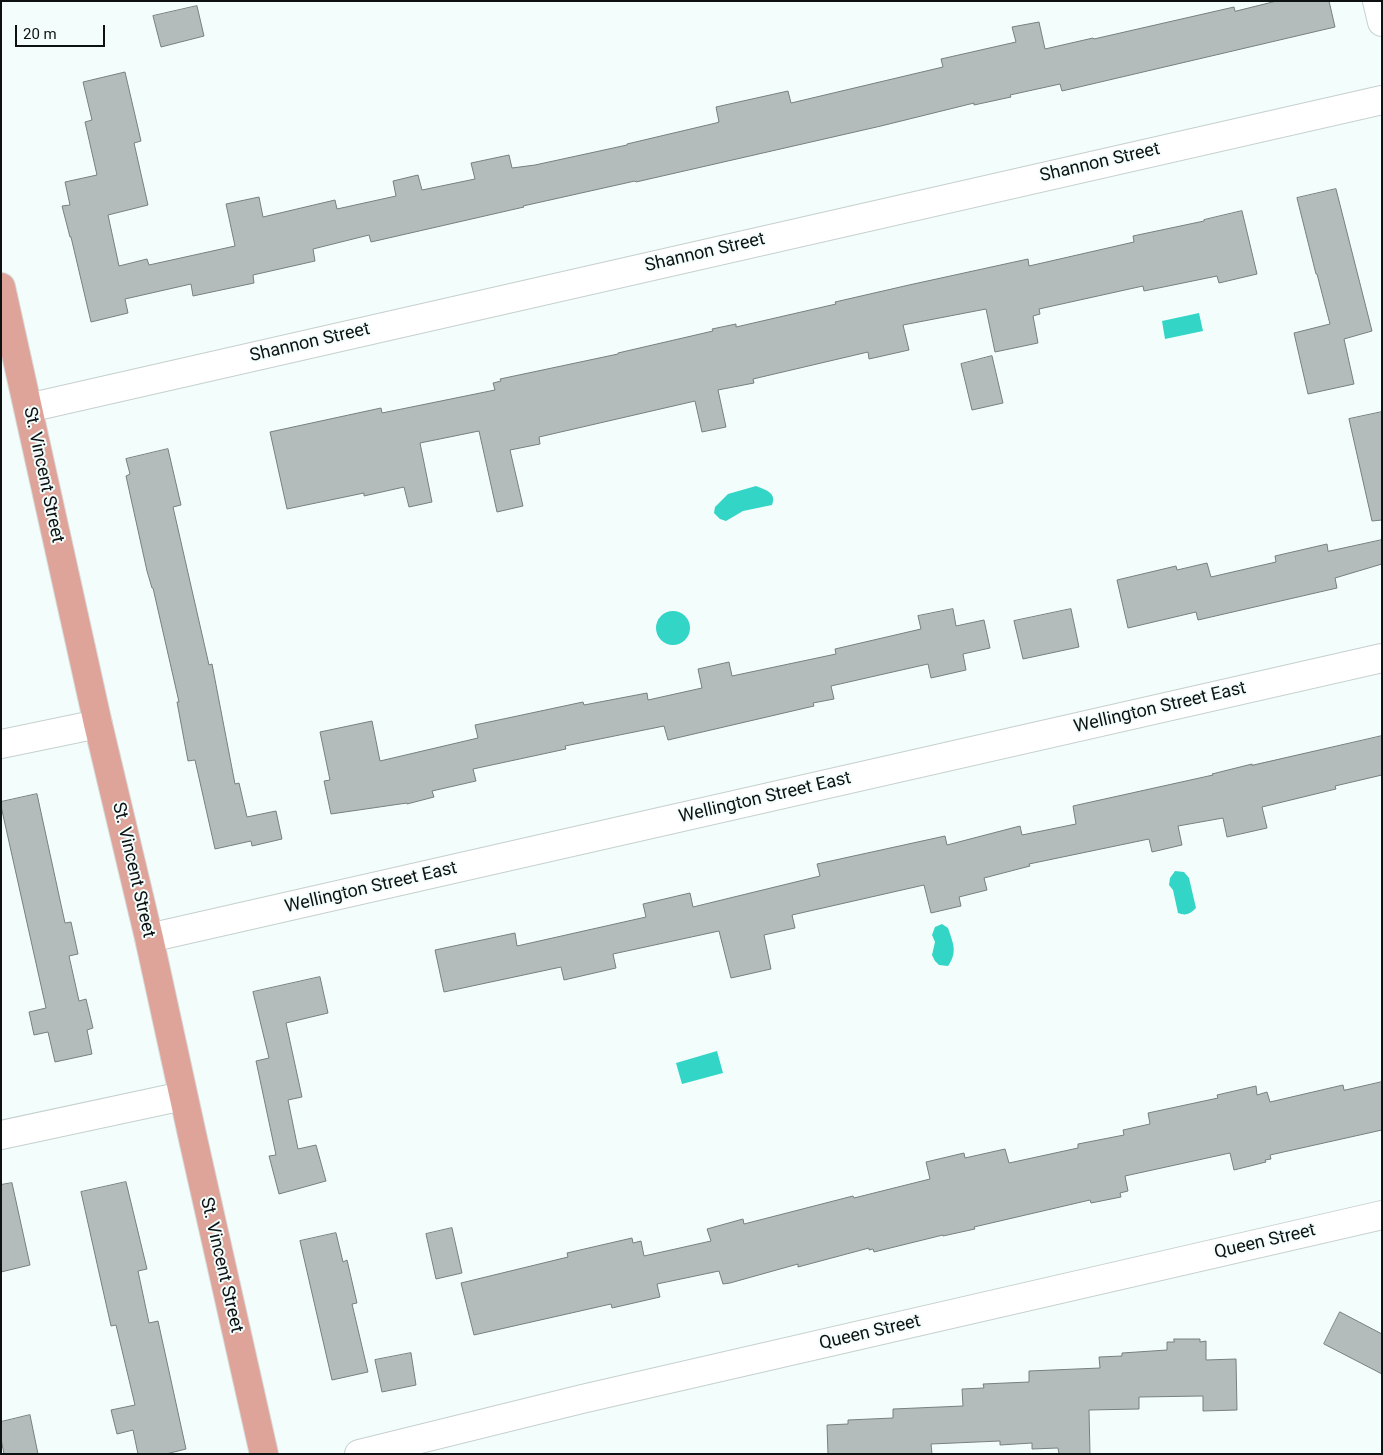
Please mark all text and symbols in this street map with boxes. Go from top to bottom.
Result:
scale bar [18,15,108,47]
text: 20 m [23,25,57,43]
street label: Shannon Street [1038,139,1162,187]
street label: Shannon Street [643,229,767,277]
street label: Shannon Street [248,319,372,367]
street label: St. Vincent Street [18,405,68,545]
street label: Wellington Street East [1072,678,1248,738]
street label: Wellington Street East [677,768,853,828]
street label: St. Vincent Street [107,800,159,940]
street label: Wellington Street East [283,858,459,918]
street label: St. Vincent Street [195,1195,247,1335]
street label: Queen Street [1212,1220,1318,1264]
street label: Queen Street [817,1311,923,1355]

